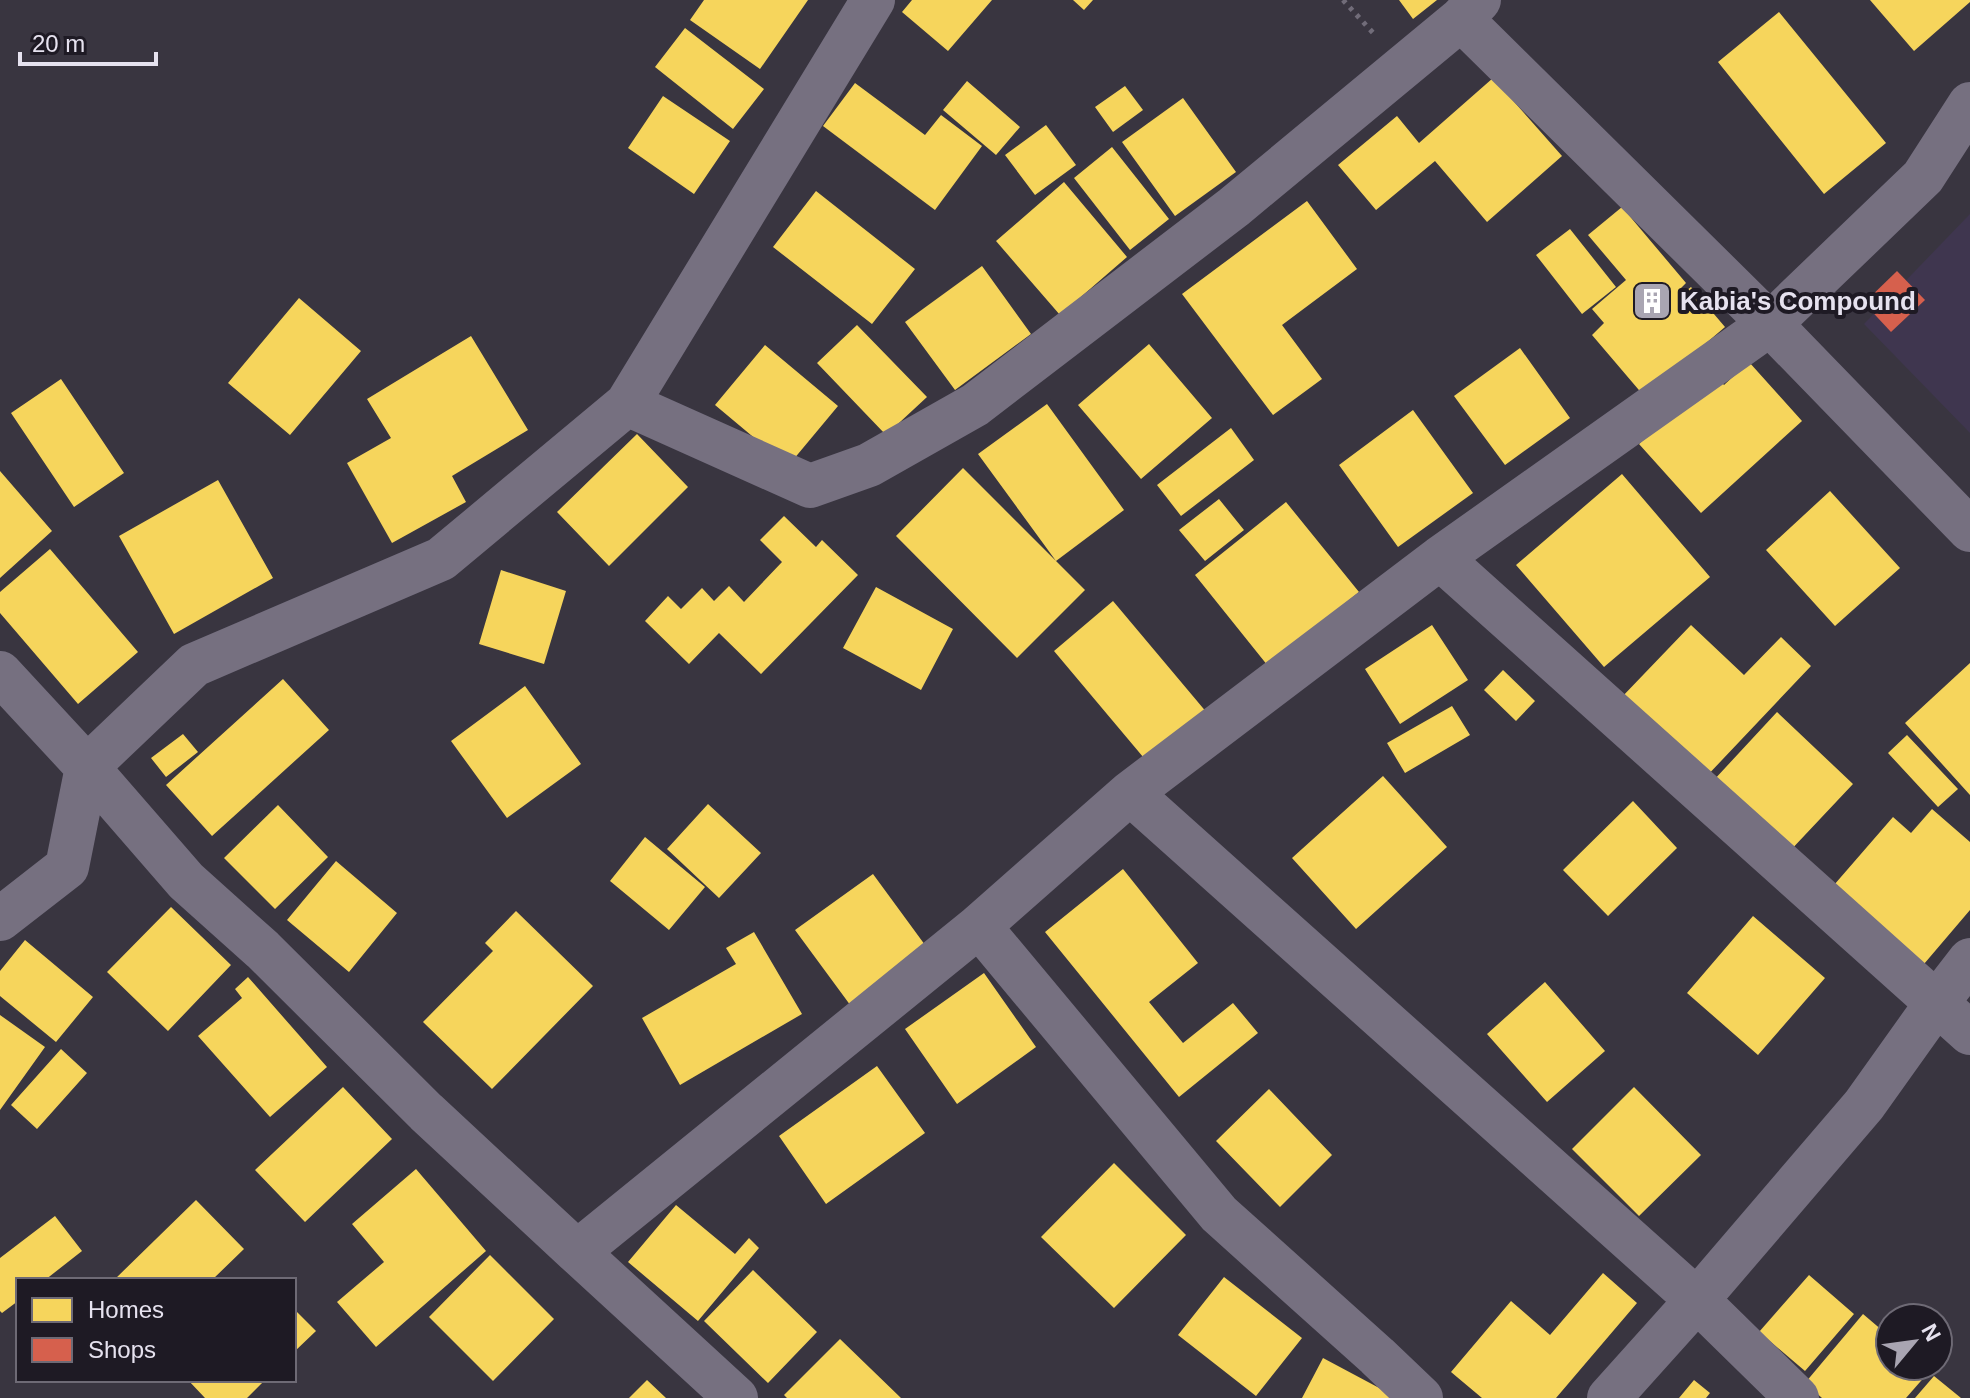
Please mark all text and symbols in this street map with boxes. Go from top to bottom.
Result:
scale bar [20,16,156,66]
text: 20 m [32,30,85,57]
building icon: Kabia's Compound [1631,280,1673,322]
place label: Kabia's Compound [1680,286,1916,316]
legend [16,1278,296,1382]
text: Homes [88,1296,164,1323]
north arrow [1874,1302,1954,1382]
text: N [1916,1320,1946,1346]
text: Shops [88,1336,156,1363]

